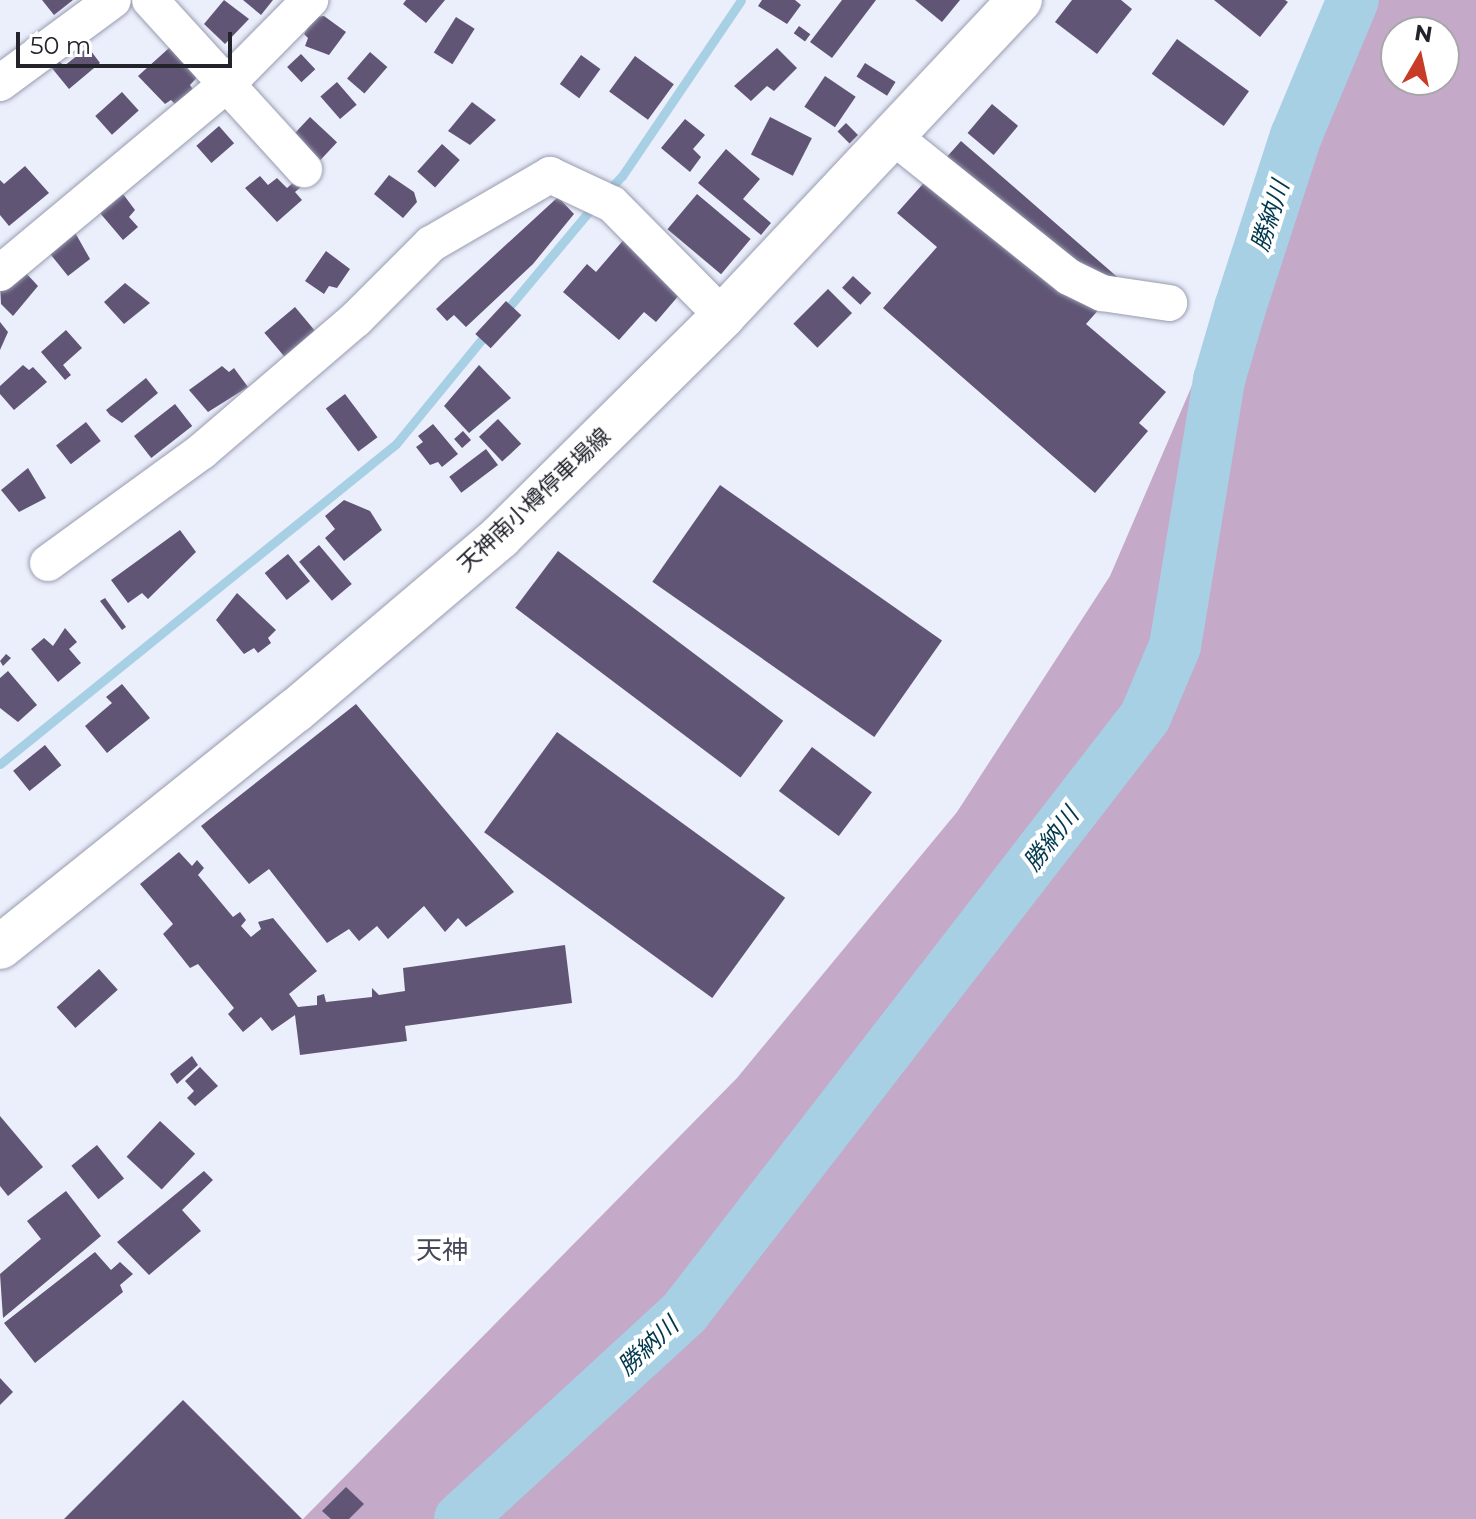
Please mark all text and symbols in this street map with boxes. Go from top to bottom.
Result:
scale bar [20,16,236,66]
north arrow [1380,16,1460,96]
text: N [1413,19,1434,49]
text: 50 m [30,31,91,60]
water label: 勝納川 [1245,177,1295,255]
street label: 天神南小樽停車場線 [453,423,615,577]
water label: 勝納川 [1017,802,1085,876]
district label: 天神 [416,1235,468,1267]
water label: 勝納川 [612,1311,684,1381]

